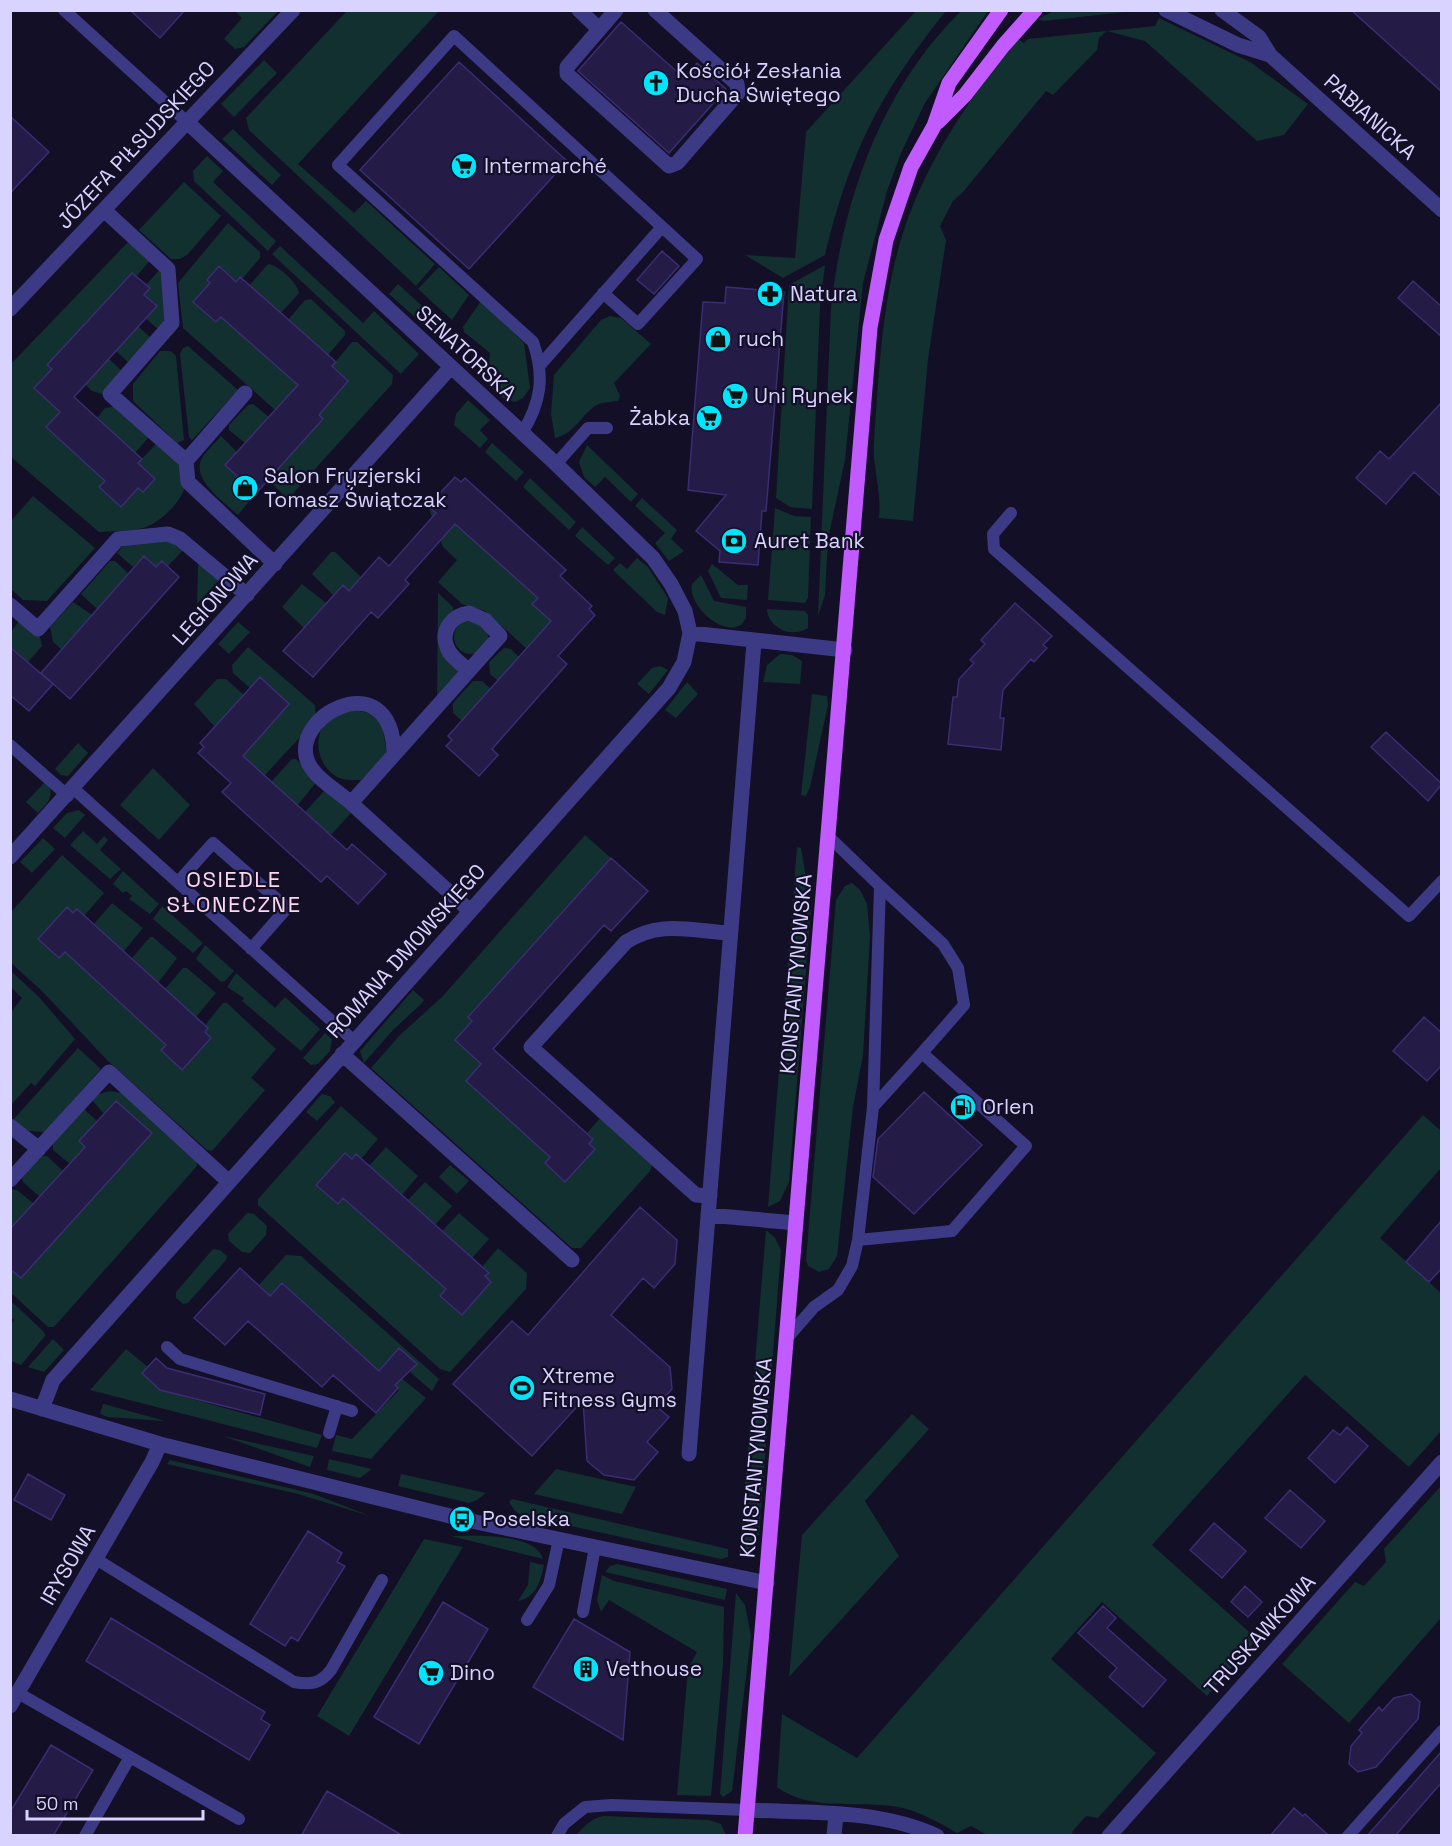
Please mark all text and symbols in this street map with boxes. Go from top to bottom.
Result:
street label: JÓZEFA PIŁSUDSKIEGO [51,55,221,234]
place label: Kościół Zesłania Ducha Świętego [676,57,841,108]
church icon: Kościół Zesłania Ducha Świętego [641,68,671,98]
street label: PABIANICKA [1318,68,1422,165]
supermarket icon: Intermarché [449,151,479,181]
place label: Intermarché [484,152,607,179]
pharmacy icon: Natura [755,279,785,309]
place label: Natura [790,280,858,307]
street label: SENATORSKA [410,299,522,406]
shop icon: ruch [703,324,733,354]
place label: ruch [738,325,784,352]
supermarket icon: Uni Rynek [720,381,750,411]
place label: Uni Rynek [754,382,854,409]
supermarket icon: Żabka [694,403,724,433]
place label: Żabka [629,404,690,431]
place label: Salon Fryzjerski Tomasz Świątczak [264,462,447,513]
shop icon: Salon Fryzjerski Tomasz Świątczak [230,473,260,503]
bank icon: Auret Bank [719,526,749,556]
place label: Auret Bank [754,527,865,554]
street label: LEGIONOWA [166,547,263,651]
street label: ROMANA DMOWSKIEGO [320,858,491,1044]
district label: OSIEDLE SŁONECZNE [166,865,302,918]
street label: KONSTANTYNOWSKA [773,873,818,1075]
fuel station icon: Orlen [948,1092,978,1122]
place label: Orlen [982,1093,1034,1120]
street label: KONSTANTYNOWSKA [733,1357,778,1559]
place label: Xtreme Fitness Gyms [542,1362,677,1413]
sports icon: Xtreme Fitness Gyms [507,1373,537,1403]
bus stop icon: Poselska [447,1504,477,1534]
place label: Poselska [482,1505,570,1532]
street label: IRYSOWA [34,1520,101,1610]
street label: TRUSKAWKOWA [1198,1569,1321,1701]
building icon: Vethouse [571,1654,601,1684]
place label: Vethouse [606,1655,702,1682]
supermarket icon: Dino [416,1658,446,1688]
place label: Dino [450,1659,495,1686]
scale bar [27,1783,202,1821]
text: 50 m [36,1792,78,1815]

